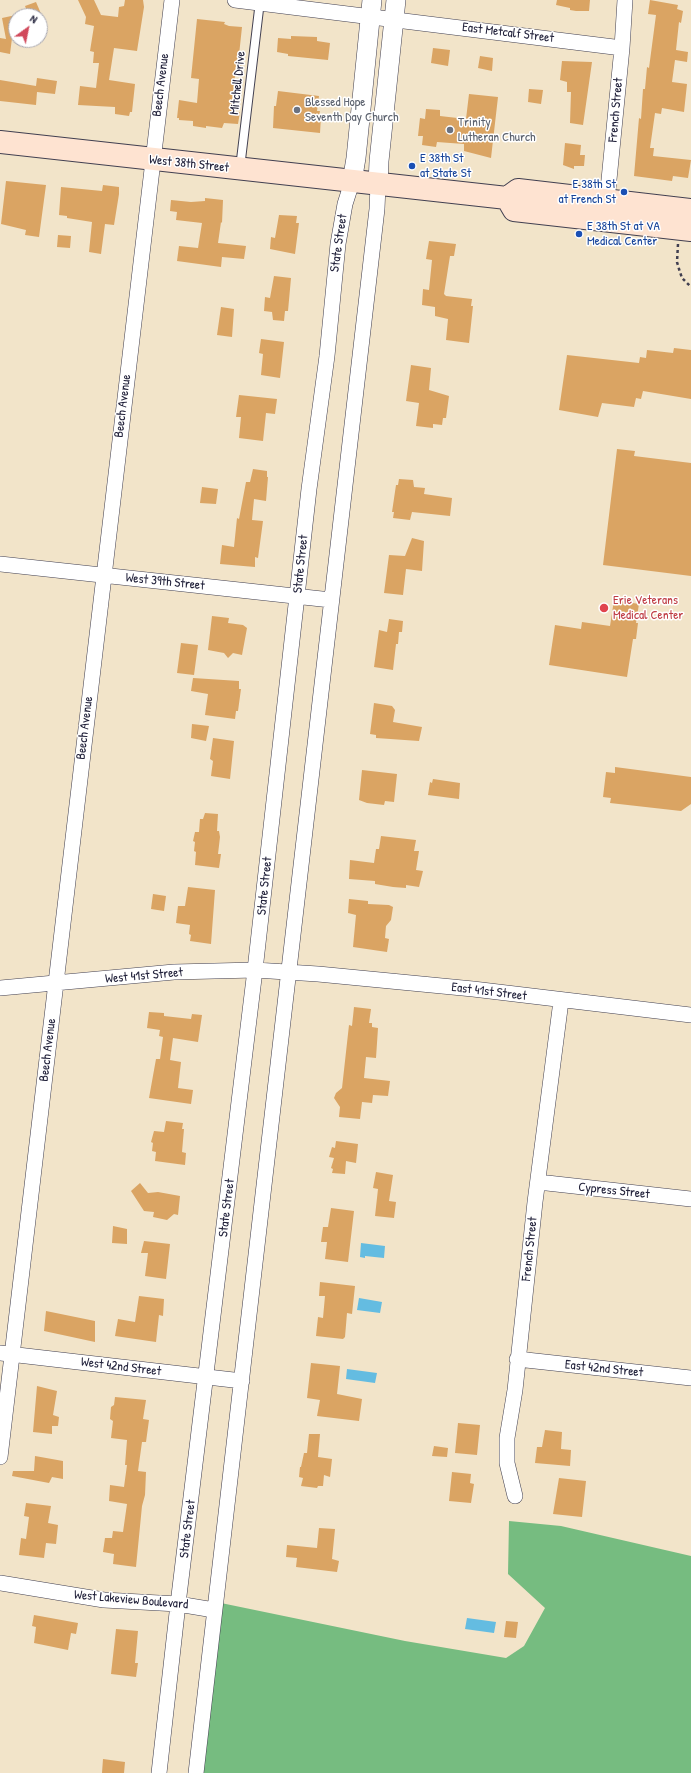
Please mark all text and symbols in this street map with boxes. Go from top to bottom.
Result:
north arrow [8,8,48,48]
text: N [28,11,40,26]
street label: East Metcalf Street [461,20,555,46]
street label: Mitchell Drive [227,50,249,116]
street label: Beech Avenue [149,53,173,117]
street label: French Street [605,77,627,143]
place label: Blessed Hope Seventh Day Church [305,95,398,126]
marker: Blessed Hope Seventh Day Church [292,105,302,115]
place label: Trinity Lutheran Church [458,115,535,146]
marker: Trinity Lutheran Church [445,125,455,135]
place label: E 38th St at State St [420,151,471,182]
street label: West 38th Street [148,152,230,176]
marker: E 38th St at State St [407,161,417,171]
place label: E 38th St at French St [559,177,616,208]
marker: E 38th St at French St [619,187,629,197]
street label: State Street [327,213,351,273]
place label: E 38th St at VA Medical Center [587,219,660,250]
marker: E 38th St at VA Medical Center [574,229,584,239]
street label: Beech Avenue [111,374,135,438]
street label: State Street [290,534,312,594]
street label: West 39th Street [125,570,205,594]
place label: Erie Veterans Medical Center [613,593,683,624]
marker: Erie Veterans Medical Center [598,602,610,614]
street label: Beech Avenue [73,696,97,760]
street label: State Street [254,856,276,916]
street label: West 41st Street [104,965,184,987]
street label: East 41st Street [451,980,527,1004]
street label: Beech Avenue [36,1018,60,1082]
street label: State Street [216,1178,238,1238]
street label: Cypress Street [578,1179,650,1203]
street label: French Street [519,1216,541,1282]
street label: West 42nd Street [80,1354,162,1380]
street label: East 42nd Street [564,1357,644,1381]
street label: State Street [177,1499,199,1559]
street label: West Lakeview Boulevard [73,1587,189,1613]

